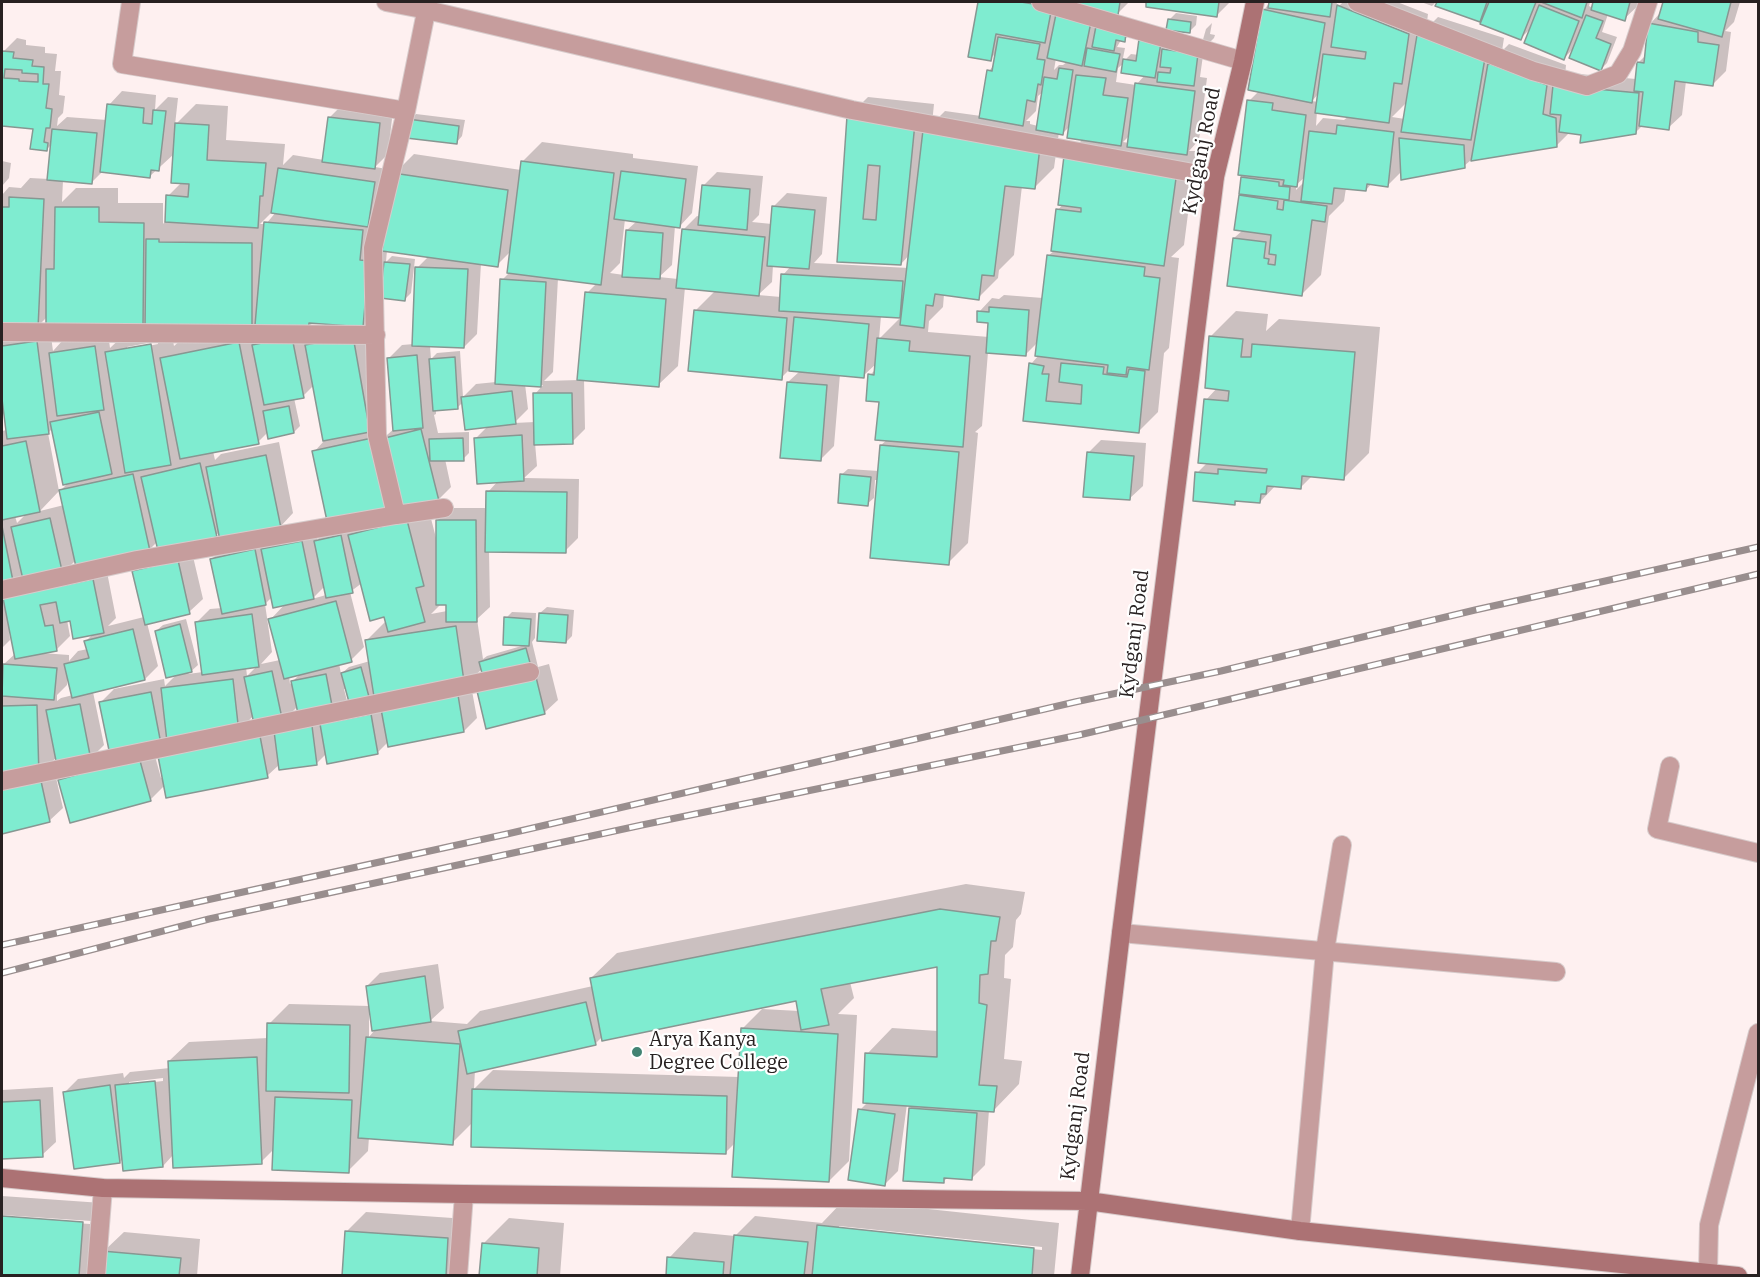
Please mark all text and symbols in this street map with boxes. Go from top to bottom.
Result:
street label: Kydganj Road [1178,85,1226,217]
street label: Kydganj Road [1115,568,1155,700]
place label: Arya Kanya Degree College [649,1028,788,1075]
marker: Arya Kanya Degree College [630,1045,644,1059]
street label: Kydganj Road [1056,1050,1096,1182]

